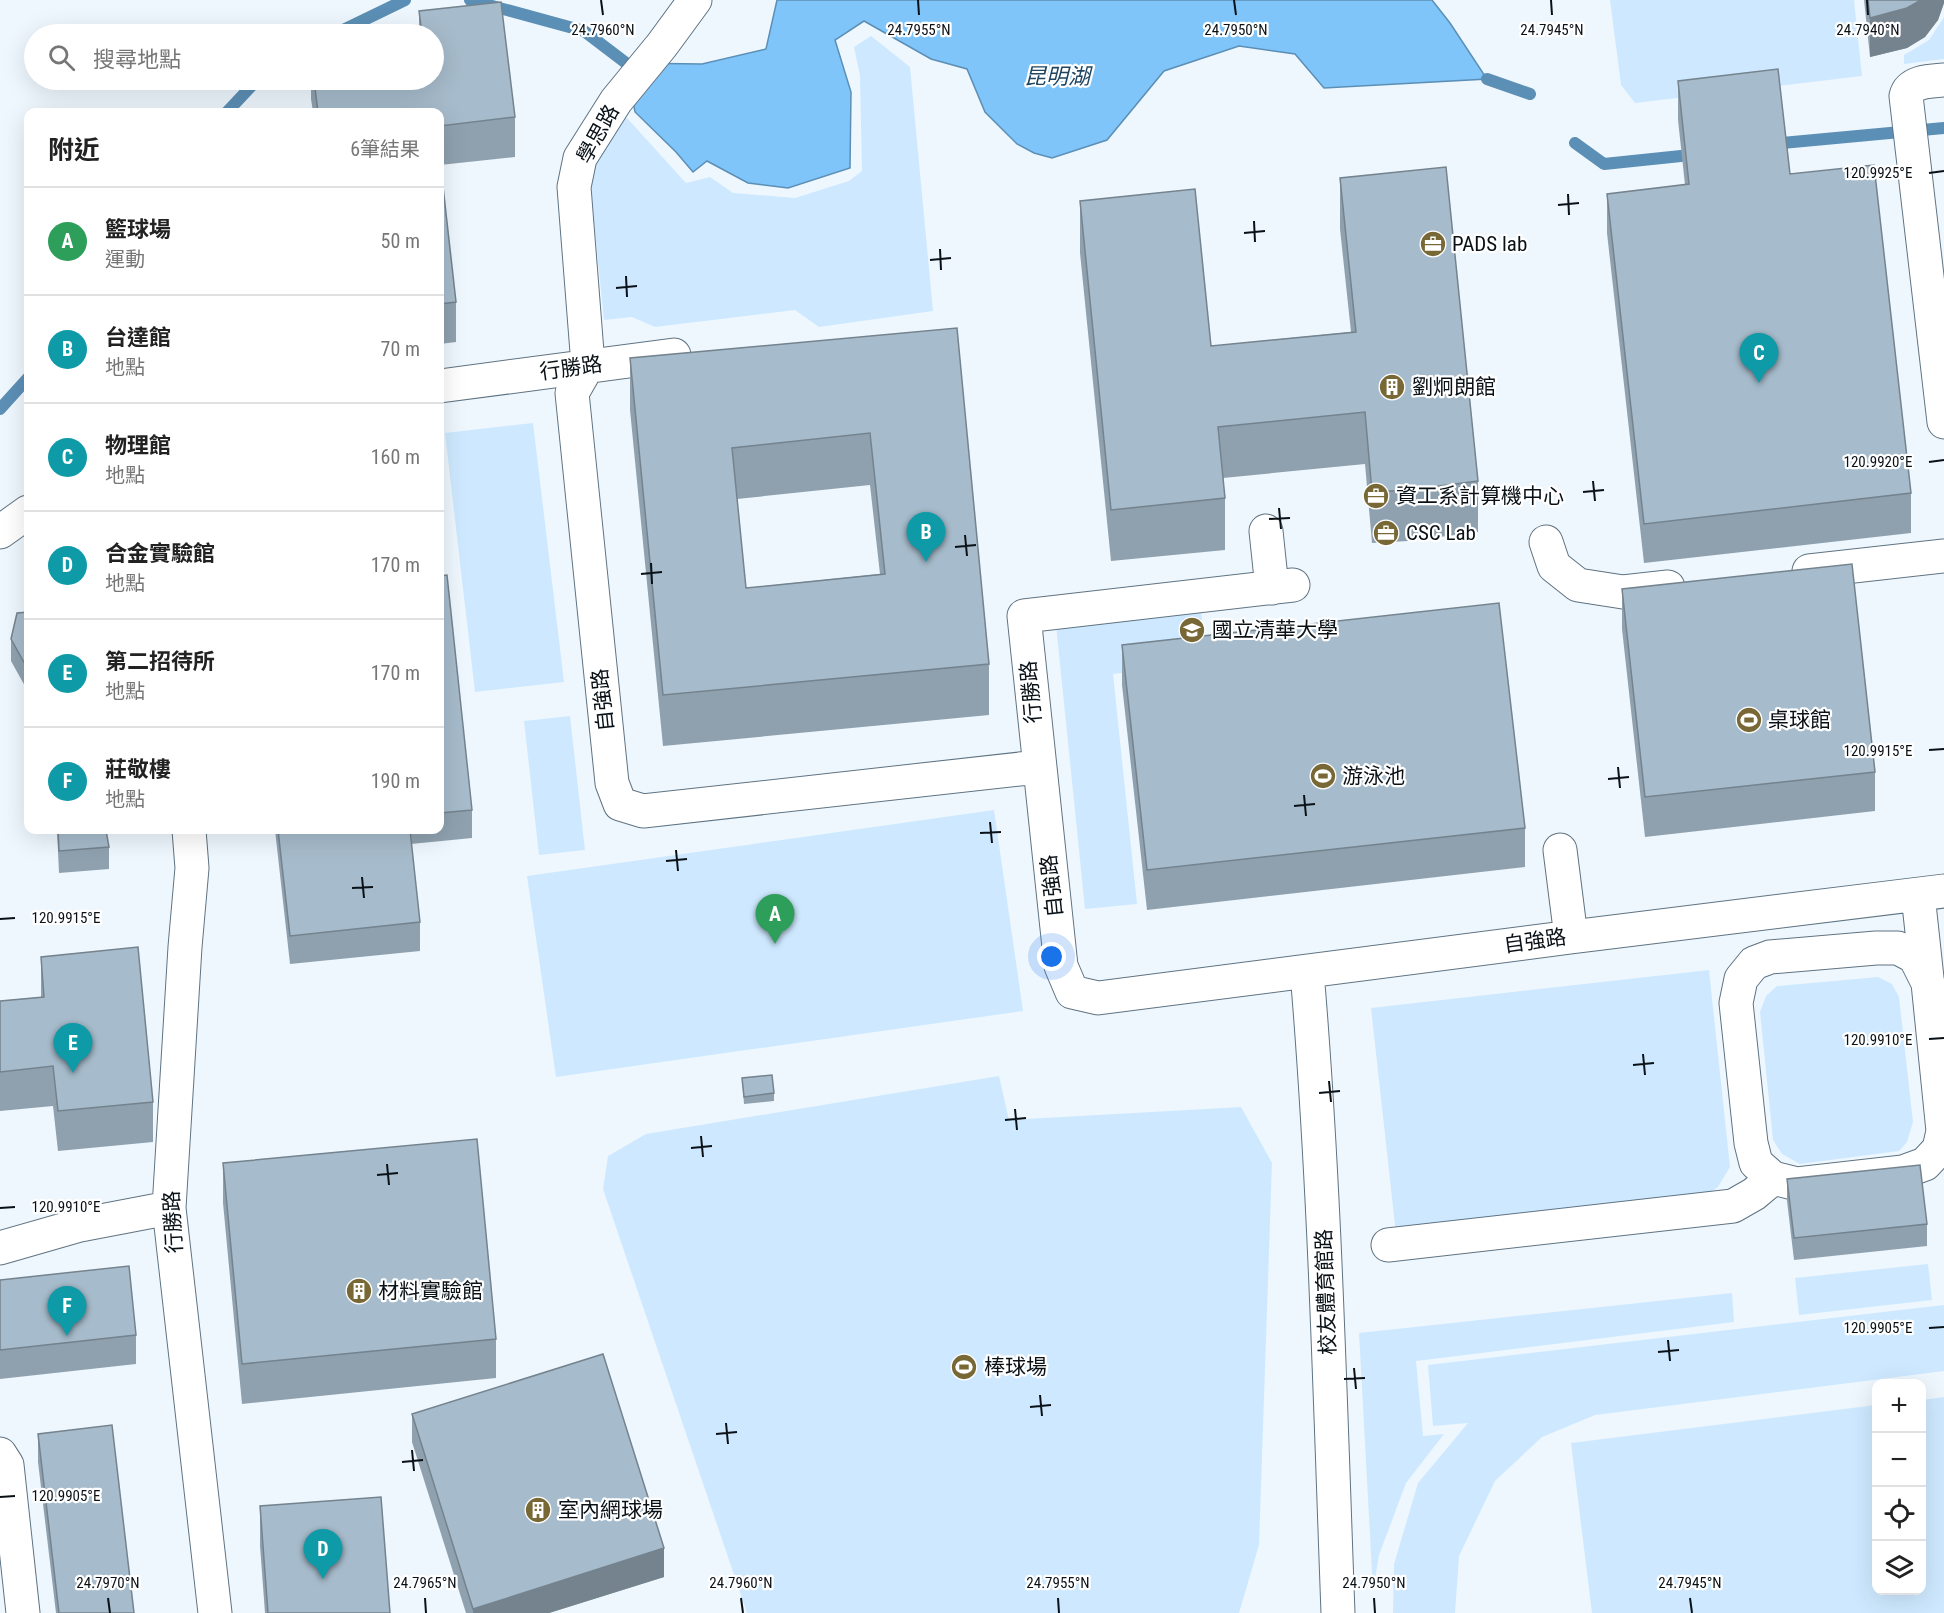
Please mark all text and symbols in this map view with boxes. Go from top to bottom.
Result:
text: 24.7960°N [571,21,635,39]
text: 24.7955°N [887,21,951,39]
text: 24.7950°N [1204,21,1268,39]
text: 24.7945°N [1520,21,1584,39]
text: 24.7940°N [1836,21,1900,39]
search box [24,24,444,90]
icon: search [45,41,78,74]
text: 搜尋地點 [93,47,181,72]
water label: 昆明湖 [1024,64,1093,89]
street label: 學思路 [572,101,624,167]
text: 附近 [48,135,100,165]
text: 6筆結果 [350,137,420,161]
text: 120.9925°E [1844,164,1912,182]
text: 籃球場 [105,217,171,242]
text: A [62,229,73,253]
text: 50 m [381,229,420,253]
office icon: PADS lab [1418,229,1448,259]
place label: PADS lab [1452,232,1527,256]
text: 運動 [105,247,145,271]
text: 台達館 [105,325,171,350]
pin: C [1740,334,1778,383]
text: B [62,337,73,361]
text: 70 m [381,337,420,361]
street label: 行勝路 [538,352,604,384]
text: 地點 [105,355,145,379]
building icon: 劉炯朗館 [1377,372,1407,402]
place label: 劉炯朗館 [1412,375,1496,399]
text: 物理館 [105,433,171,458]
text: C [62,445,73,469]
text: 160 m [371,445,420,469]
text: 120.9920°E [1844,453,1912,471]
text: 地點 [105,463,145,487]
office icon: 資工系計算機中心 [1361,481,1391,511]
place label: 資工系計算機中心 [1396,484,1564,508]
pin: B [906,512,946,562]
office icon: CSC Lab [1371,518,1401,548]
place label: CSC Lab [1406,521,1476,545]
text: 合金實驗館 [105,541,215,566]
text: D [62,553,73,577]
text: 170 m [371,553,420,577]
text: 地點 [105,571,145,595]
school or university icon: 國立清華大學 [1177,615,1207,645]
place label: 國立清華大學 [1212,618,1338,642]
text: 第二招待所 [105,649,215,674]
street label: 行勝路 [1016,660,1046,724]
text: E [63,661,72,685]
text: 170 m [371,661,420,685]
street label: 自強路 [588,667,618,733]
text: 地點 [105,679,145,703]
sports icon: 桌球館 [1734,705,1764,735]
place label: 桌球館 [1768,708,1831,732]
text: 120.9915°E [1844,742,1912,760]
text: 莊敬樓 [105,757,171,782]
sports icon: 游泳池 [1308,761,1338,791]
place label: 游泳池 [1342,764,1405,788]
text: F [63,769,72,793]
text: 190 m [371,769,420,793]
text: 地點 [105,787,145,811]
street label: 自強路 [1037,853,1067,919]
pin: A [756,894,794,944]
text: 120.9915°E [32,909,100,927]
street label: 自強路 [1502,925,1568,957]
your location [1037,942,1066,971]
pin: E [54,1024,92,1073]
text: 120.9910°E [1844,1031,1912,1049]
street label: 行勝路 [159,1190,187,1254]
text: 120.9910°E [32,1198,100,1216]
street label: 校友體育館路 [1312,1229,1340,1355]
building icon: 材料實驗館 [344,1276,374,1306]
place label: 材料實驗館 [378,1279,483,1303]
pin: F [48,1286,86,1336]
text: 120.9905°E [1844,1319,1912,1337]
sports icon: 棒球場 [949,1352,979,1382]
place label: 棒球場 [984,1355,1047,1379]
map controls [1872,1379,1926,1595]
button: + [1872,1379,1926,1433]
button: − [1872,1433,1926,1487]
text: 120.9905°E [32,1487,100,1505]
button: locate [1872,1487,1926,1541]
building icon: 室內網球場 [523,1495,553,1525]
place label: 室內網球場 [558,1498,663,1522]
pin: D [304,1530,342,1579]
button: layers [1872,1541,1926,1595]
text: 24.7970°N [76,1574,140,1592]
text: 24.7965°N [393,1574,457,1592]
text: 24.7960°N [709,1574,773,1592]
text: 24.7955°N [1026,1574,1090,1592]
text: 24.7950°N [1342,1574,1406,1592]
text: 24.7945°N [1658,1574,1722,1592]

